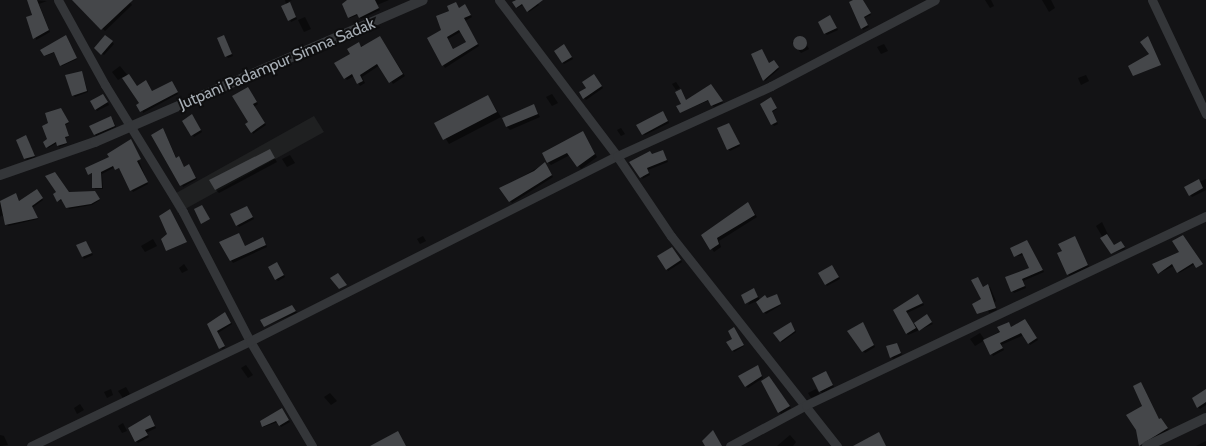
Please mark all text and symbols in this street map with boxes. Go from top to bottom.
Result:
street label: Jutpani Padampur Simna Sadak [176,14,378,114]

